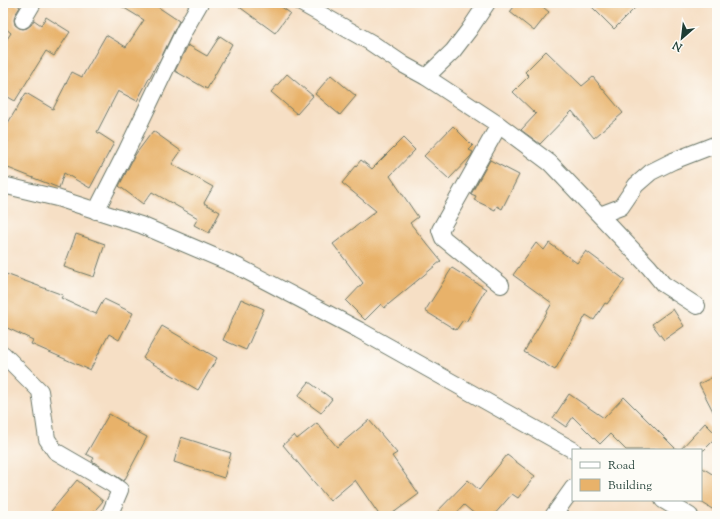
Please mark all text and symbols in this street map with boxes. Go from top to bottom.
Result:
north arrow [662,18,702,58]
text: N [670,37,686,56]
legend [572,449,702,501]
text: Road [608,457,635,475]
text: Building [608,477,652,495]

